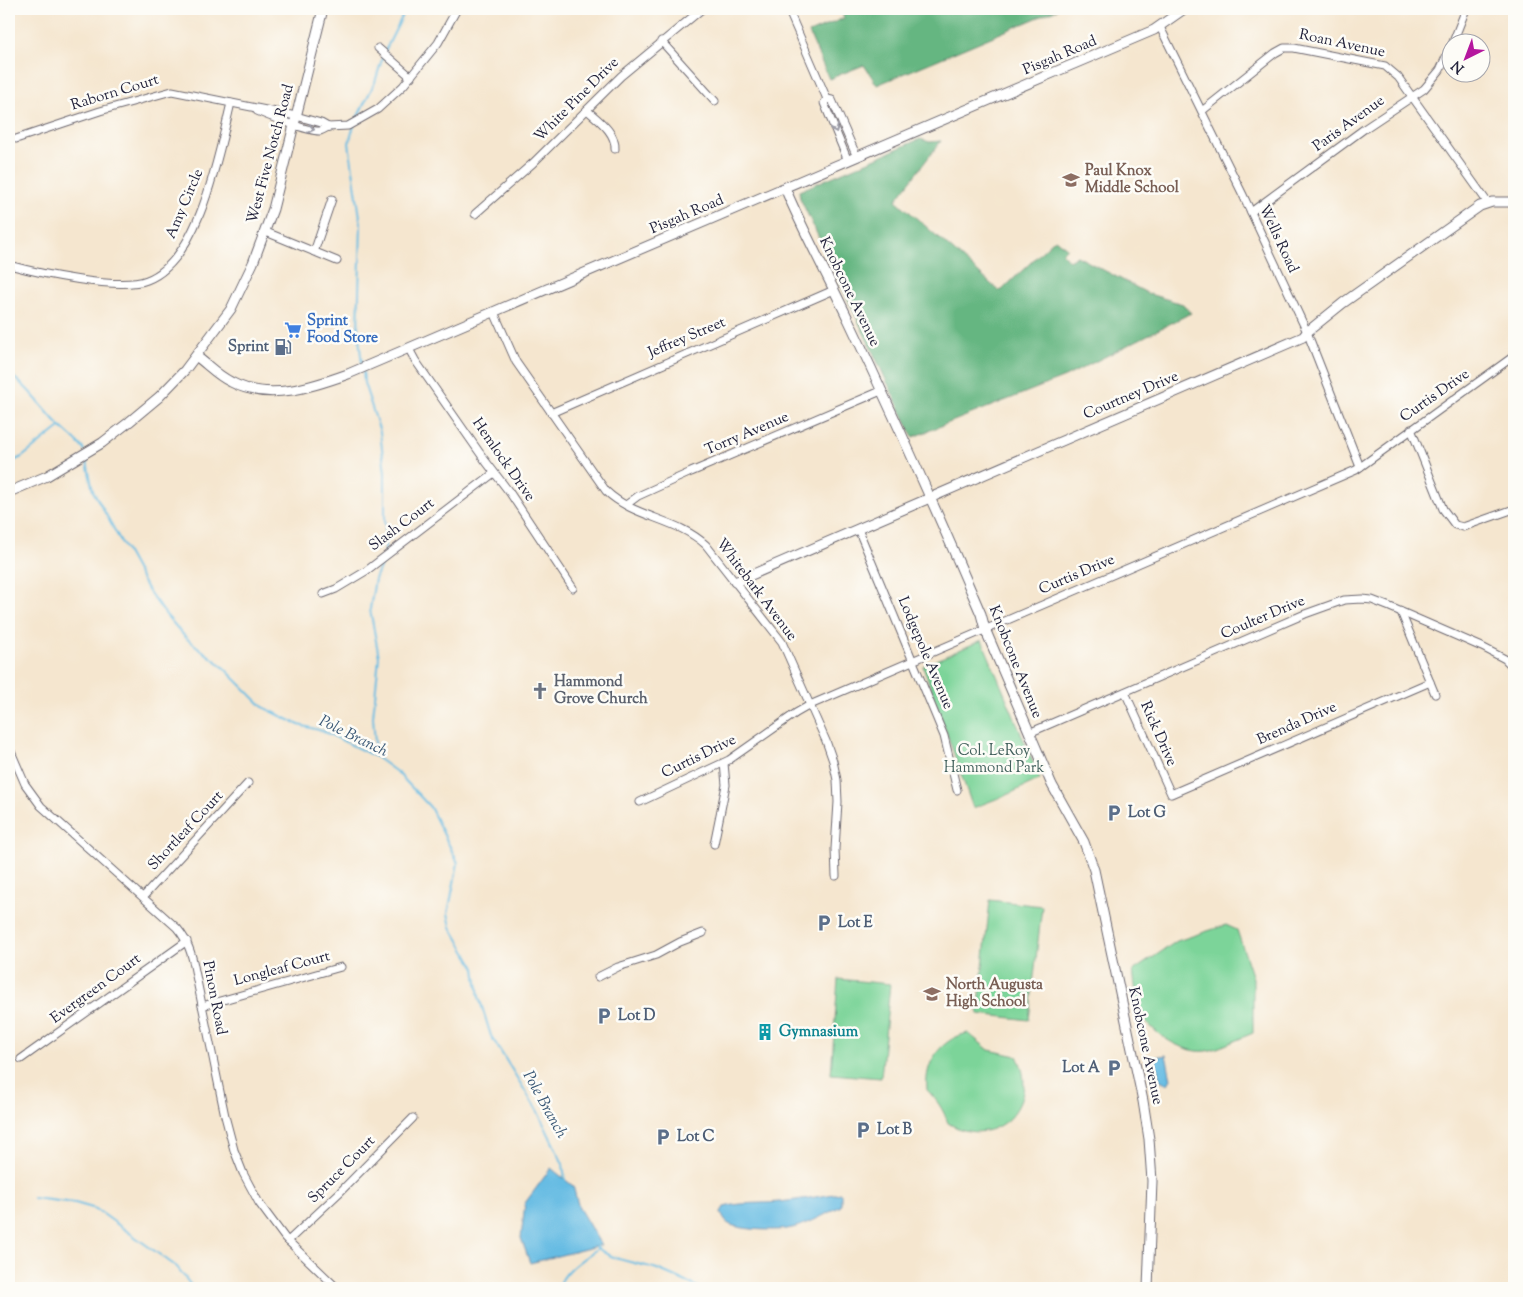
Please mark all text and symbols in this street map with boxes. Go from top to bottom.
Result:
street label: Roan Avenue [1297,25,1387,63]
street label: Pisgah Road [1020,31,1101,81]
north arrow [1440,32,1490,82]
street label: White Pine Drive [530,53,624,147]
text: N [1448,55,1469,77]
street label: Raborn Court [68,70,162,116]
street label: West Five Notch Road [242,81,300,226]
street label: Paris Avenue [1309,91,1389,157]
one-way arrow [306,123,315,134]
one-way arrow [829,124,840,133]
place label: Paul Knox Middle School [1085,161,1180,199]
street label: Amy Circle [161,166,209,242]
school or university icon: Paul Knox Middle School [1061,170,1081,190]
street label: Pisgah Road [647,190,728,240]
street label: Wells Road [1253,201,1303,277]
street label: Knobcone Avenue [813,234,885,350]
place label: Sprint Food Store [307,311,378,349]
street label: Jeffrey Street [644,312,729,364]
supermarket icon: Sprint Food Store [283,320,303,340]
place label: Sprint [228,337,270,358]
fuel station icon: Sprint [273,337,293,357]
street label: Curtis Drive [1396,364,1474,428]
street label: Courtney Drive [1080,367,1182,425]
street label: Torry Avenue [702,407,792,461]
street label: Hemlock Drive [466,414,540,506]
street label: Slash Court [365,493,439,557]
street label: Whitebark Avenue [710,534,802,646]
street label: Curtis Drive [1036,550,1118,600]
street label: Coulter Drive [1218,591,1308,645]
street label: Lodgepole Avenue [892,593,958,713]
street label: Knobcone Avenue [983,603,1047,721]
place label: Hammond Grove Church [554,672,648,710]
church icon: Hammond Grove Church [530,681,550,701]
street label: Brenda Drive [1254,697,1340,751]
street label: Rick Drive [1134,698,1182,770]
water label: Pole Branch [315,710,392,764]
street label: Curtis Drive [658,730,740,784]
park label: Col. LeRoy Hammond Park [944,741,1044,779]
street label: Shortleaf Court [143,786,229,876]
parking icon: Lot G [1104,803,1124,823]
place label: Lot G [1128,803,1167,824]
parking icon: Lot E [814,913,834,933]
place label: Lot E [838,913,874,934]
street label: Longleaf Court [232,946,332,992]
street label: Evergreen Court [46,949,146,1029]
street label: Pinon Road [197,959,232,1037]
place label: North Augusta High School [946,975,1043,1013]
school or university icon: North Augusta High School [922,984,942,1004]
street label: Knobcone Avenue [1122,985,1168,1107]
parking icon: Lot D [594,1006,614,1026]
place label: Lot D [618,1006,656,1027]
building icon: Gymnasium [755,1022,775,1042]
place label: Gymnasium [779,1022,859,1043]
place label: Lot A [1062,1058,1101,1079]
parking icon: Lot A [1104,1058,1124,1078]
water label: Pole Branch [516,1067,572,1143]
parking icon: Lot B [853,1120,873,1140]
place label: Lot B [877,1120,913,1141]
parking icon: Lot C [653,1127,673,1147]
place label: Lot C [677,1127,715,1148]
street label: Spruce Court [304,1132,380,1208]

